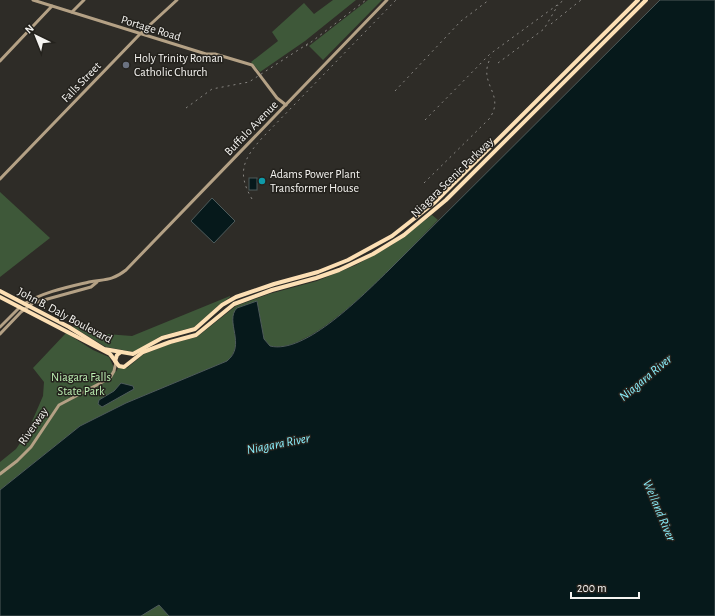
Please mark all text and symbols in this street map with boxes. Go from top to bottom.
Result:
street label: Portage Road [120,13,182,43]
north arrow [16,16,56,56]
text: N [23,22,36,36]
place label: Holy Trinity Roman Catholic Church [134,52,223,78]
street label: Falls Street [59,59,103,105]
marker: Holy Trinity Roman Catholic Church [121,60,131,70]
street label: Buffalo Avenue [222,98,280,158]
street label: Niagara Scenic Parkway [408,135,496,220]
place label: Adams Power Plant Transformer House [270,168,360,194]
marker: Adams Power Plant Transformer House [257,176,267,186]
street label: John B. Daly Boulevard [15,285,114,346]
water label: Niagara River [617,352,675,404]
park label: Niagara Falls State Park [51,371,111,397]
street label: Riverway [16,405,51,447]
water label: Niagara River [246,432,312,457]
water label: Welland River [640,478,678,544]
scale bar [571,574,639,600]
text: 200 m [577,582,607,594]

